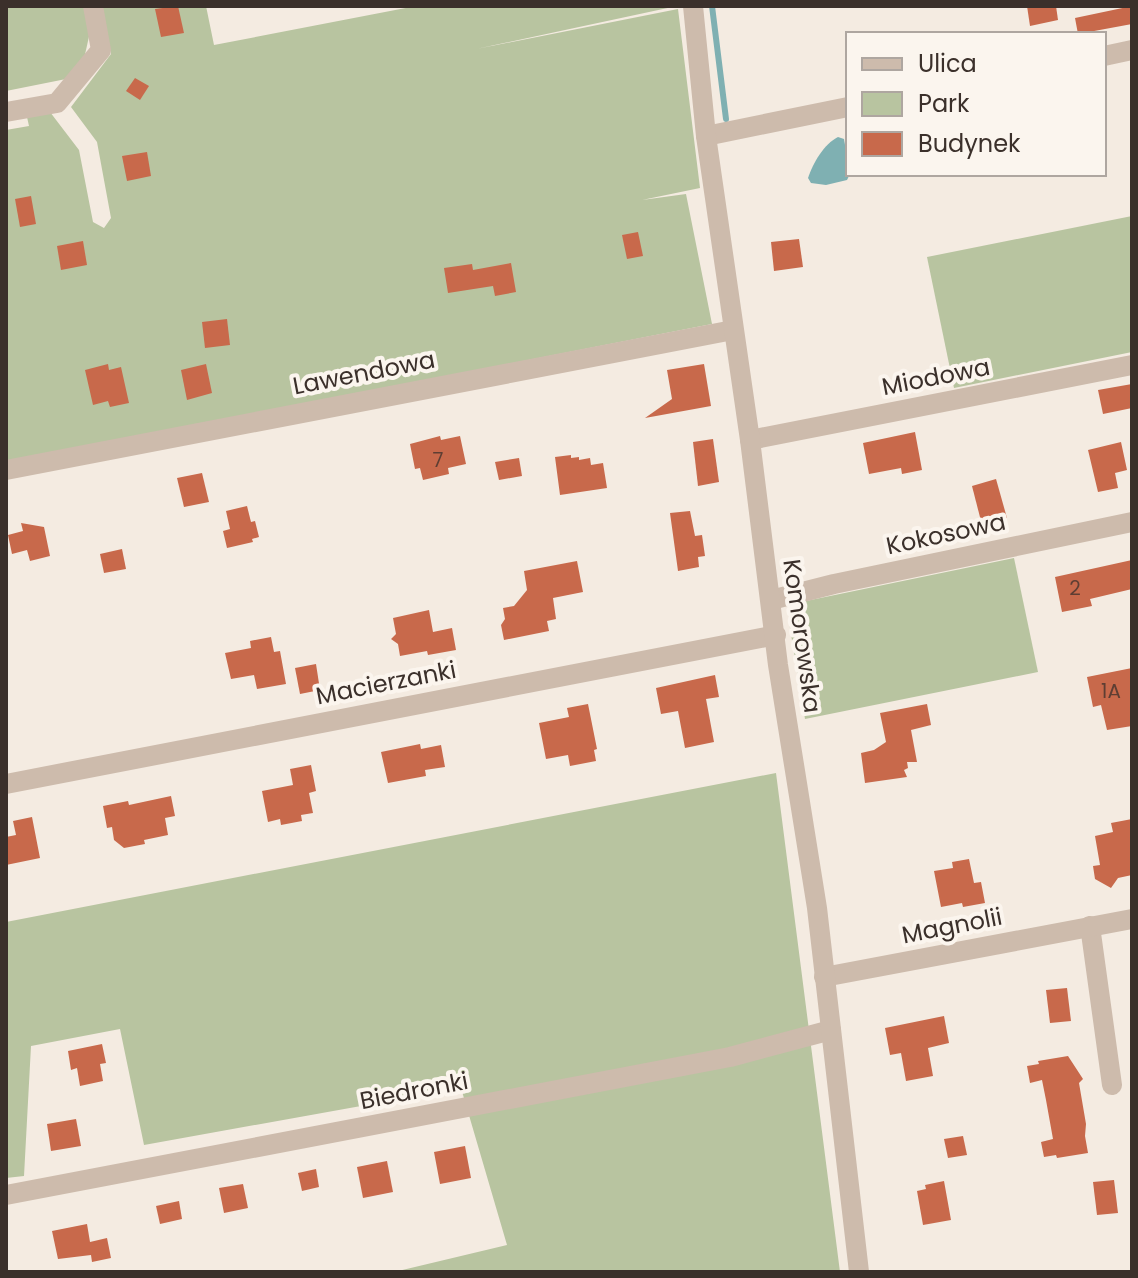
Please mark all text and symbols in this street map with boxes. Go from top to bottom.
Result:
legend [846,32,1106,176]
text: Ulica [918,47,977,80]
text: Park [918,87,970,120]
text: Budynek [918,127,1021,160]
street label: Lawendowa [290,343,438,402]
street label: Miodowa [879,350,993,403]
house number: 7 [433,446,444,474]
street label: Kokosowa [883,505,1009,562]
street label: Komorowska [775,557,830,715]
house number: 2 [1069,574,1081,602]
street label: Macierzanki [313,653,459,712]
house number: 1A [1101,677,1121,705]
street label: Magnolii [899,900,1005,951]
street label: Biedronki [357,1064,471,1117]

